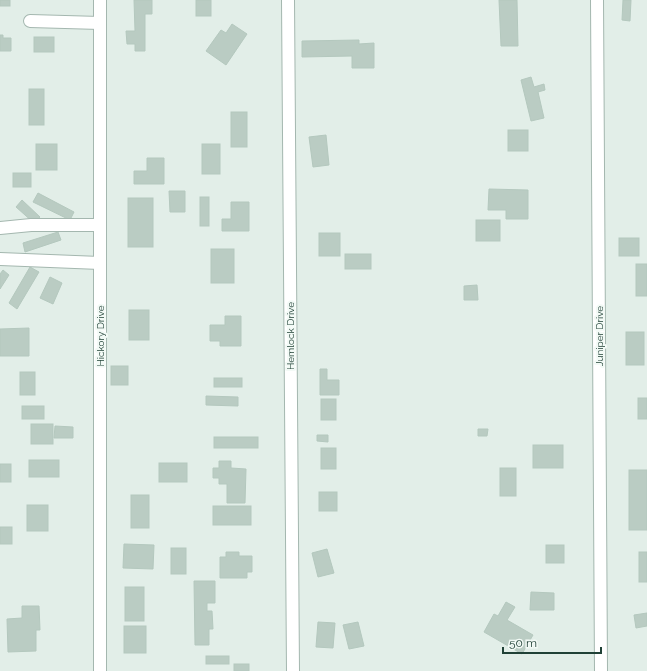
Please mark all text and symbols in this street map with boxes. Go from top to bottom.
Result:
street label: Hemlock Drive [285,302,296,370]
street label: Hickory Drive [95,305,106,367]
street label: Juniper Drive [594,306,605,366]
scale bar [503,629,601,655]
text: 50 m [509,636,537,650]

